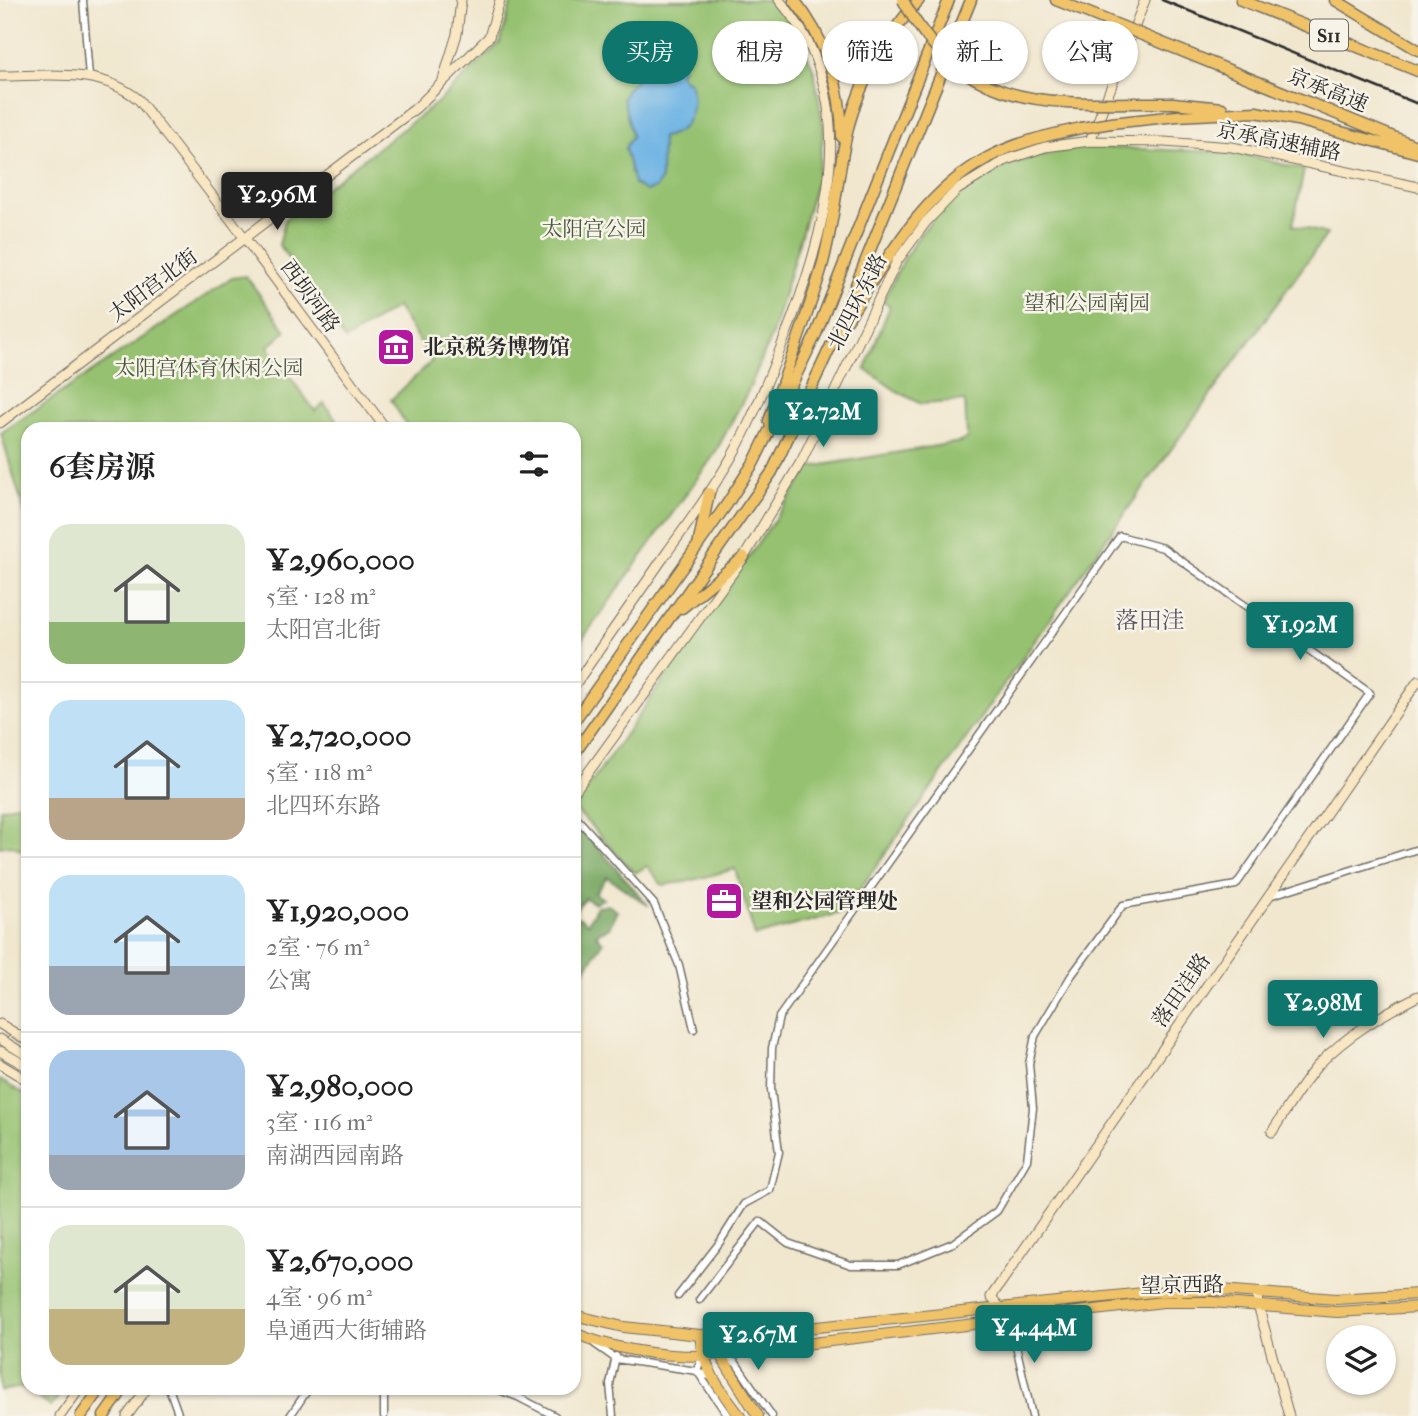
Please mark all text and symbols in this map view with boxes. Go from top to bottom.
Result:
road number: S11 [1310,20,1348,50]
chip: 买房 [602,21,698,84]
chip: 租房 [712,21,808,84]
chip: 筛选 [822,21,918,84]
chip: 新上 [932,21,1028,84]
chip: 公寓 [1042,21,1138,84]
street label: 京承高速 [1285,63,1371,117]
street label: 京承高速辅路 [1215,117,1343,165]
pin: ¥2.96M [220,173,334,232]
text: ¥2.96M [237,181,317,208]
park label: 太阳宫公园 [542,217,647,241]
street label: 太阳宫北街 [104,244,202,326]
street label: 北四环东路 [822,250,892,354]
street label: 西坝河路 [276,255,344,337]
park label: 望和公园南园 [1024,291,1150,315]
museum icon: 北京税务博物馆 [375,326,417,368]
place label: 北京税务博物馆 [423,335,570,359]
park label: 太阳宫体育休闲公园 [115,356,304,380]
pin: ¥2.72M [766,390,880,449]
text: ¥2.72M [785,398,861,425]
icon: filters [515,445,553,483]
text: 6套房源 [49,450,155,485]
text: ¥2,960,000 [266,543,415,578]
icon: home [105,552,189,636]
text: 5室 · 128 m² [266,583,376,610]
pin: ¥1.92M [1243,602,1357,662]
district label: 落田洼 [1116,607,1185,634]
text: ¥1.92M [1262,611,1338,638]
text: 太阳宫北街 [266,616,381,643]
text: ¥2,720,000 [266,719,412,754]
icon: home [105,728,189,812]
text: 5室 · 118 m² [266,759,372,786]
text: 北四环东路 [266,792,381,819]
office icon: 望和公园管理处 [703,880,745,922]
place label: 望和公园管理处 [751,889,898,913]
text: ¥1,920,000 [266,894,409,929]
icon: home [105,903,189,987]
text: 2室 · 76 m² [266,934,369,961]
street label: 落田洼路 [1147,949,1215,1031]
text: 公寓 [266,967,312,994]
pin: ¥2.98M [1266,981,1380,1040]
text: ¥2.98M [1284,989,1362,1016]
text: ¥2,980,000 [266,1069,414,1104]
icon: home [105,1078,189,1162]
text: 3室 · 116 m² [266,1109,372,1136]
text: 南湖西园南路 [266,1142,404,1169]
text: ¥2,670,000 [266,1244,414,1279]
icon: home [105,1253,189,1337]
street label: 望京西路 [1140,1272,1224,1298]
text: 4室 · 96 m² [266,1284,372,1311]
pin: ¥4.44M [977,1306,1091,1365]
pin: ¥2.67M [701,1312,815,1372]
text: ¥4.44M [991,1314,1077,1341]
text: 阜通西大街辅路 [266,1317,427,1344]
text: ¥2.67M [719,1321,797,1348]
map controls [1326,1325,1396,1395]
button: layers [1326,1325,1396,1395]

